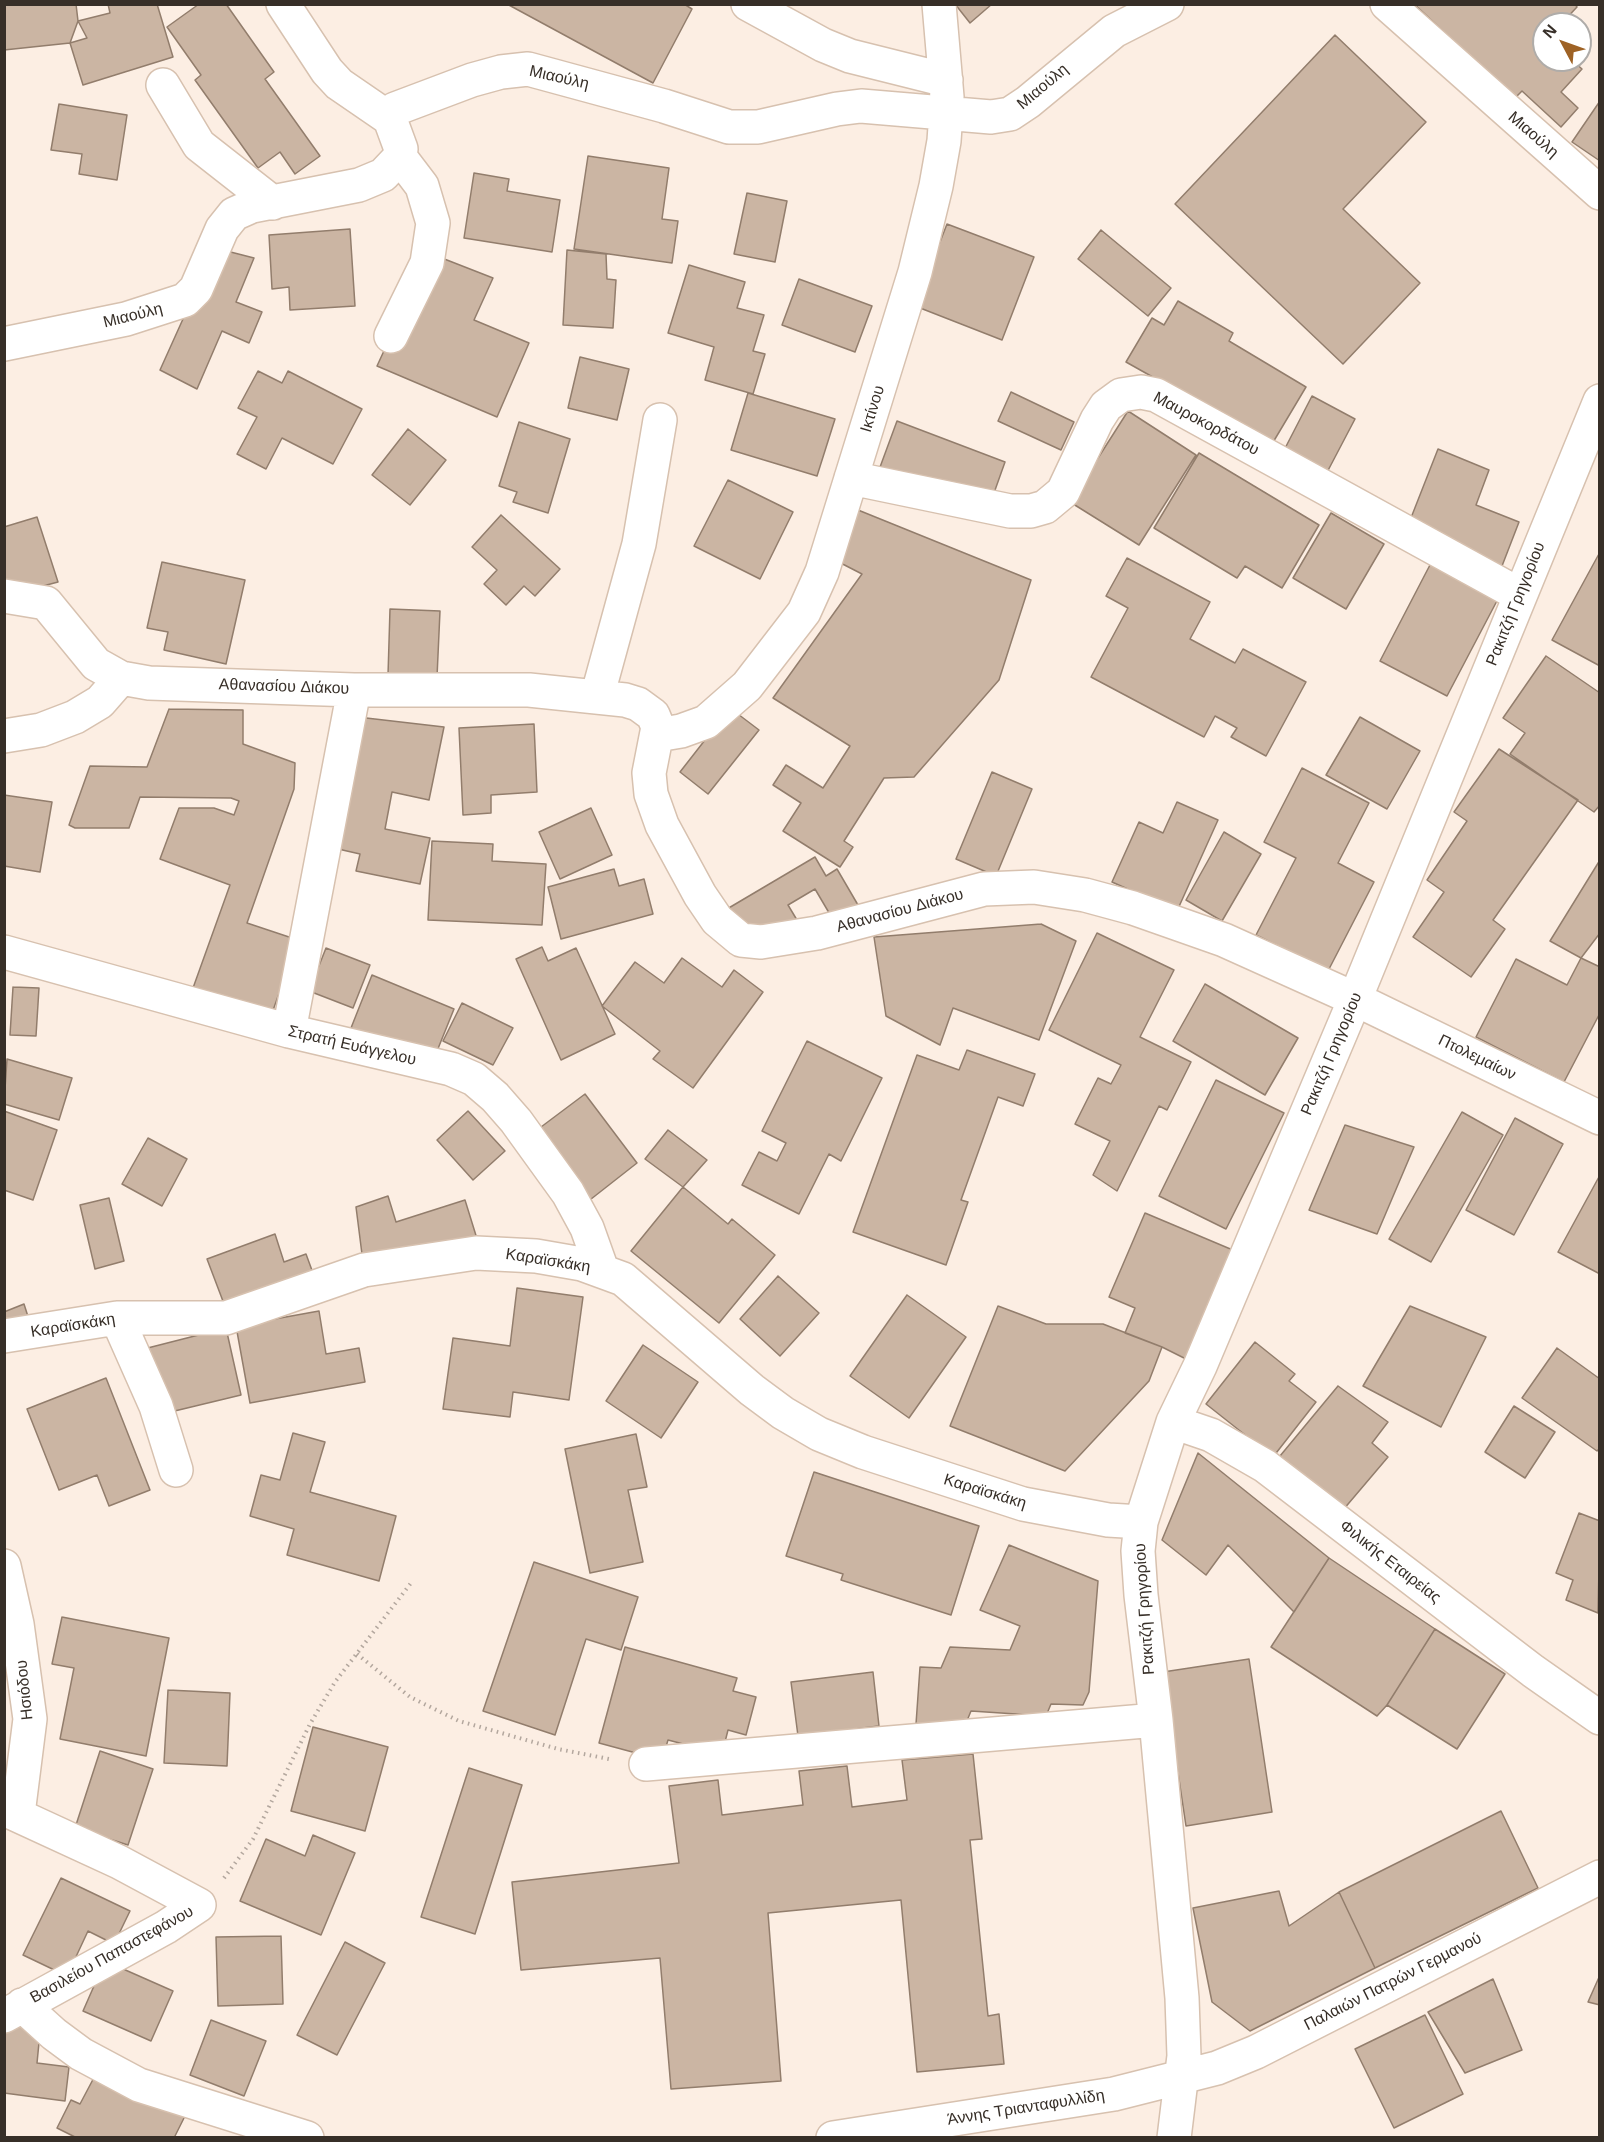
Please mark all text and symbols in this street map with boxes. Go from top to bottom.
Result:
north arrow [1532,12,1592,72]
text: N [1539,21,1560,41]
street label: Μιαούλη [1014,60,1072,114]
street label: Μιαούλη [527,62,591,94]
street label: Μιαούλη [1504,108,1562,162]
street label: Μιαούλη [101,299,165,333]
street label: Ικτίνου [857,383,889,435]
street label: Μαυροκορδάτου [1150,388,1262,460]
street label: Ρακιτζή Γρηγορίου [1482,539,1550,669]
street label: Αθανασίου Διάκου [218,675,350,699]
street label: Αθανασίου Διάκου [834,885,966,937]
street label: Ρακιτζή Γρηγορίου [1297,990,1367,1118]
street label: Στρατή Ευάγγελου [286,1022,418,1070]
street label: Πτολεμαίων [1435,1031,1519,1085]
street label: Καραϊσκάκη [504,1245,592,1277]
street label: Καραϊσκάκη [29,1310,117,1342]
street label: Καραϊσκάκη [941,1470,1029,1514]
street label: Φιλικής Εταιρείας [1336,1516,1444,1608]
street label: Ρακιτζή Γρηγορίου [1131,1543,1159,1675]
street label: Ησιόδου [12,1659,38,1721]
street label: Βασιλείου Παπαστεφάνου [27,1902,197,2008]
street label: Παλαιών Πατρών Γερμανού [1301,1929,1485,2035]
street label: Άννης Τριανταφυλλίδη [946,2086,1106,2130]

